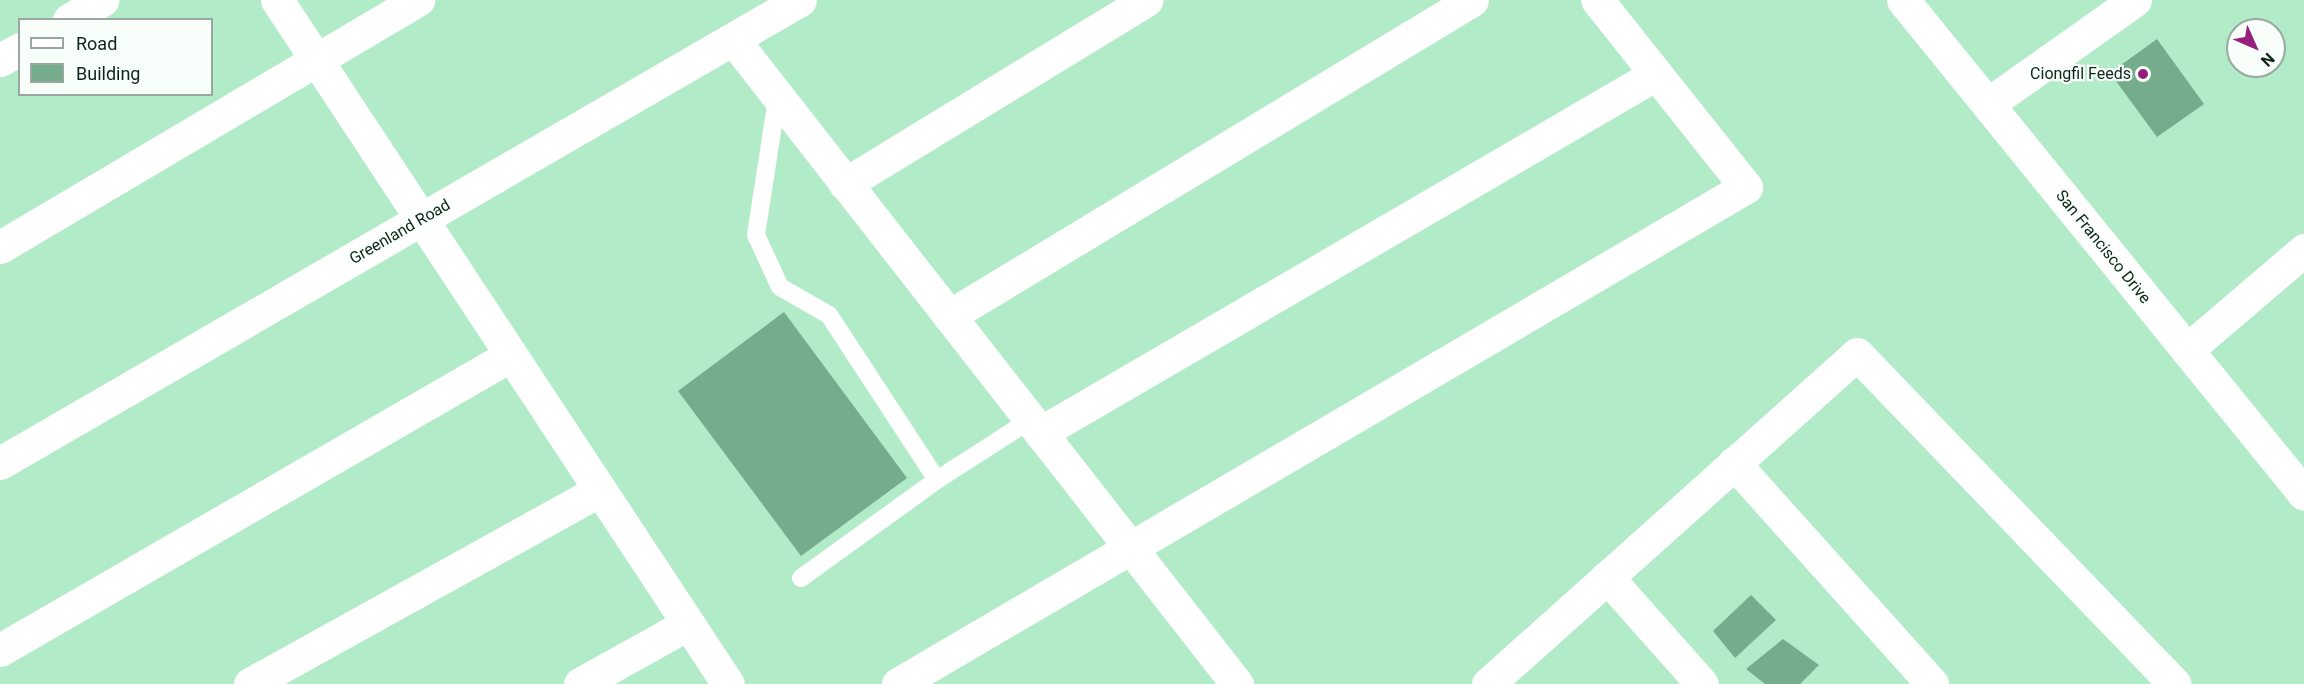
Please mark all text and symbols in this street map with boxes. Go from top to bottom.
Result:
legend [18,18,213,96]
north arrow [2226,18,2286,78]
text: Road [76,33,117,54]
text: N [2257,49,2278,70]
text: Building [76,63,140,84]
place label: Ciongfil Feeds [2030,64,2131,84]
marker: Ciongfil Feeds [2136,67,2150,81]
street label: San Francisco Drive [2051,186,2155,308]
street label: Greenland Road [346,195,454,269]

